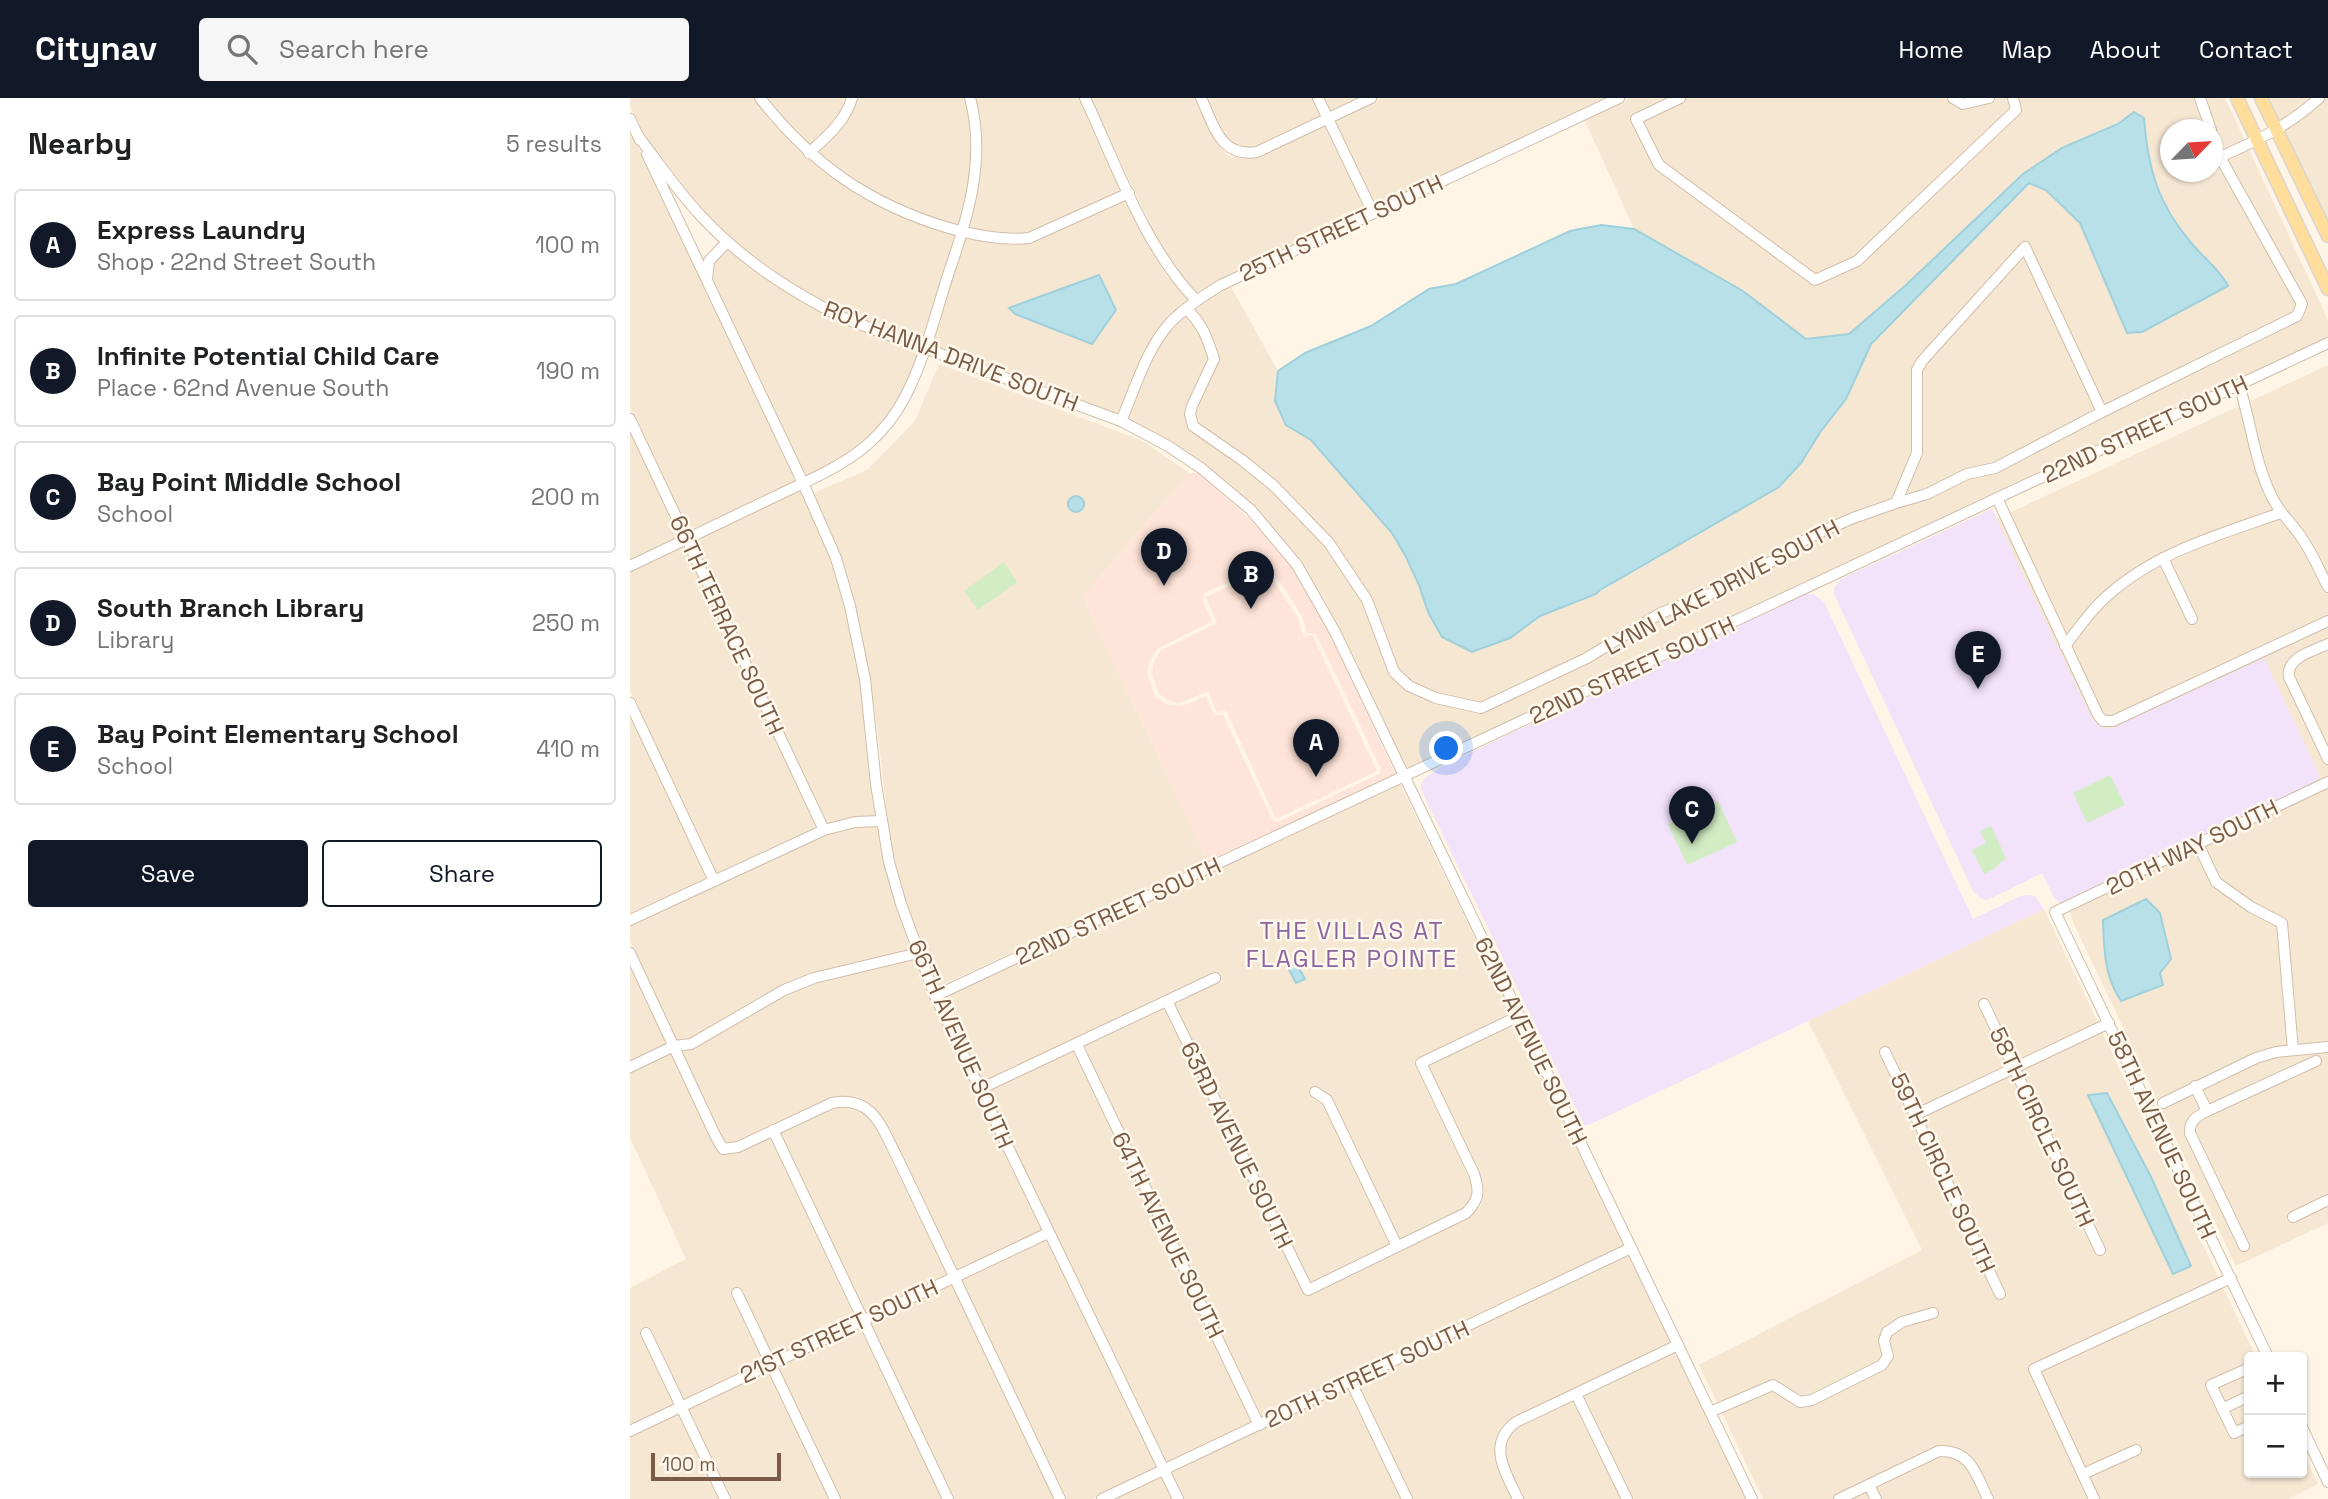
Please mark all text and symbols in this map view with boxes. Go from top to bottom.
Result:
search box [199,18,689,81]
text: Citynav [35,28,157,70]
icon: search [223,30,261,68]
text: Search here [279,32,429,66]
text: Home [1898,34,1964,65]
text: Map [2002,34,2052,65]
text: About [2090,34,2161,65]
text: Contact [2199,34,2293,65]
north arrow [2160,119,2223,182]
text: Nearby [28,124,132,163]
text: 5 results [506,129,602,159]
street label: 25TH STREET SOUTH [1234,168,1448,288]
text: Express Laundry [97,213,306,247]
text: A [46,230,60,260]
text: 100 m [535,230,600,260]
text: Shop · 22nd Street South [97,247,376,277]
street label: ROY HANNA DRIVE SOUTH [819,293,1083,419]
text: Infinite Potential Child Care [97,339,440,373]
text: B [45,356,61,386]
text: 190 m [536,356,600,386]
street label: 22ND STREET SOUTH [2037,368,2253,490]
text: Place · 62nd Avenue South [97,373,389,403]
text: Bay Point Middle School [97,465,401,499]
text: C [46,482,60,512]
text: 200 m [531,482,600,512]
text: School [97,499,173,529]
street label: 66TH TERRACE SOUTH [663,510,791,740]
street label: LYNN LAKE DRIVE SOUTH [1599,512,1845,662]
pin: D [1141,528,1187,586]
pin: B [1228,551,1274,609]
text: South Branch Library [97,591,364,625]
text: D [45,608,61,638]
text: 250 m [532,608,600,638]
street label: 22ND STREET SOUTH [1524,609,1740,731]
text: Library [97,625,174,655]
pin: E [1955,631,2001,689]
text: Bay Point Elementary School [97,717,459,751]
pin: A [1293,719,1339,777]
your location [1429,731,1463,765]
text: E [47,734,59,764]
text: 410 m [536,734,600,764]
text: School [97,751,173,781]
pin: C [1669,786,1715,844]
street label: 20TH WAY SOUTH [2101,792,2283,902]
button: Save [28,840,308,907]
button: Share [322,840,602,907]
street label: 22ND STREET SOUTH [1010,850,1226,972]
district label: THE VILLAS AT FLAGLER POINTE [1246,915,1458,974]
street label: 62ND AVENUE SOUTH [1468,932,1594,1150]
street label: 66TH AVENUE SOUTH [901,935,1021,1153]
street label: 58TH CIRCLE SOUTH [1983,1022,2101,1232]
street label: 58TH AVENUE SOUTH [2101,1026,2223,1244]
street label: 63RD AVENUE SOUTH [1174,1037,1300,1253]
street label: 59TH CIRCLE SOUTH [1884,1068,2002,1278]
street label: 64TH AVENUE SOUTH [1105,1127,1231,1343]
street label: 21ST STREET SOUTH [735,1272,943,1390]
street label: 20TH STREET SOUTH [1260,1313,1474,1435]
map controls [2244,1352,2307,1478]
button: + [2244,1352,2307,1415]
button: − [2244,1415,2307,1478]
scale bar [651,1450,780,1482]
text: 100 m [662,1452,716,1477]

